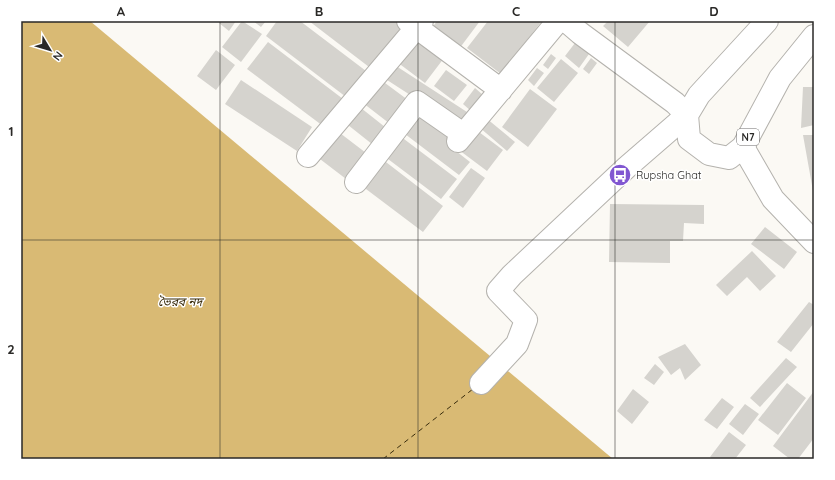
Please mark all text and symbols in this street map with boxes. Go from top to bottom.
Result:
text: A [117,3,126,19]
text: B [315,3,323,19]
text: C [512,3,520,19]
text: D [709,3,719,19]
north arrow [30,30,70,70]
text: N [50,49,66,64]
text: 1 [8,123,14,139]
road number: N7 [737,129,759,145]
bus stop icon: Rupsha Ghat [607,162,633,188]
place label: Rupsha Ghat [636,168,702,182]
water label: ভৈরব নদ [158,294,204,309]
text: 2 [7,341,15,357]

